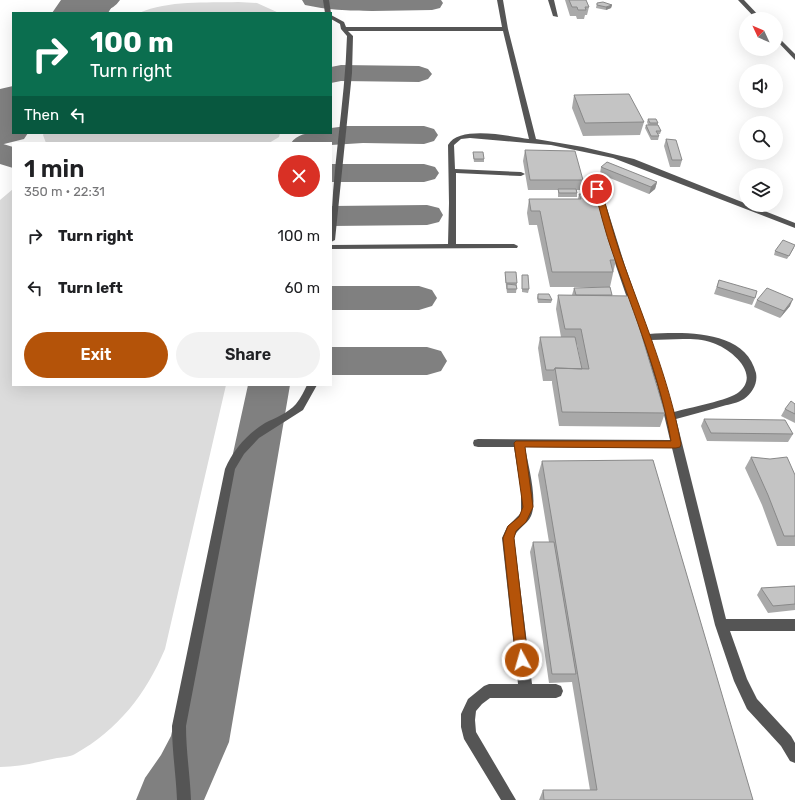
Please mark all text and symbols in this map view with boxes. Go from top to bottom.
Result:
north arrow [739,12,783,56]
map controls [739,12,783,212]
text: 100 m [90,26,174,59]
icon: right [24,28,76,80]
text: Turn right [90,60,172,82]
button: sound [739,64,783,108]
icon: left [67,104,89,126]
text: Then [24,106,59,124]
button: search [739,116,783,160]
text: 1 min [24,155,84,183]
button: close [278,155,320,197]
button: layers [739,168,783,212]
pin [580,172,614,206]
icon: arrive [586,178,608,200]
text: 350 m · 22:31 [24,184,105,199]
icon: right [24,225,46,247]
text: Turn right [58,227,133,245]
text: 100 m [278,227,320,245]
icon: left [24,277,46,299]
text: Turn left [58,279,123,297]
text: 60 m [284,279,320,297]
button: Exit [24,332,168,378]
button: Share [176,332,320,378]
position arrow [501,639,543,681]

